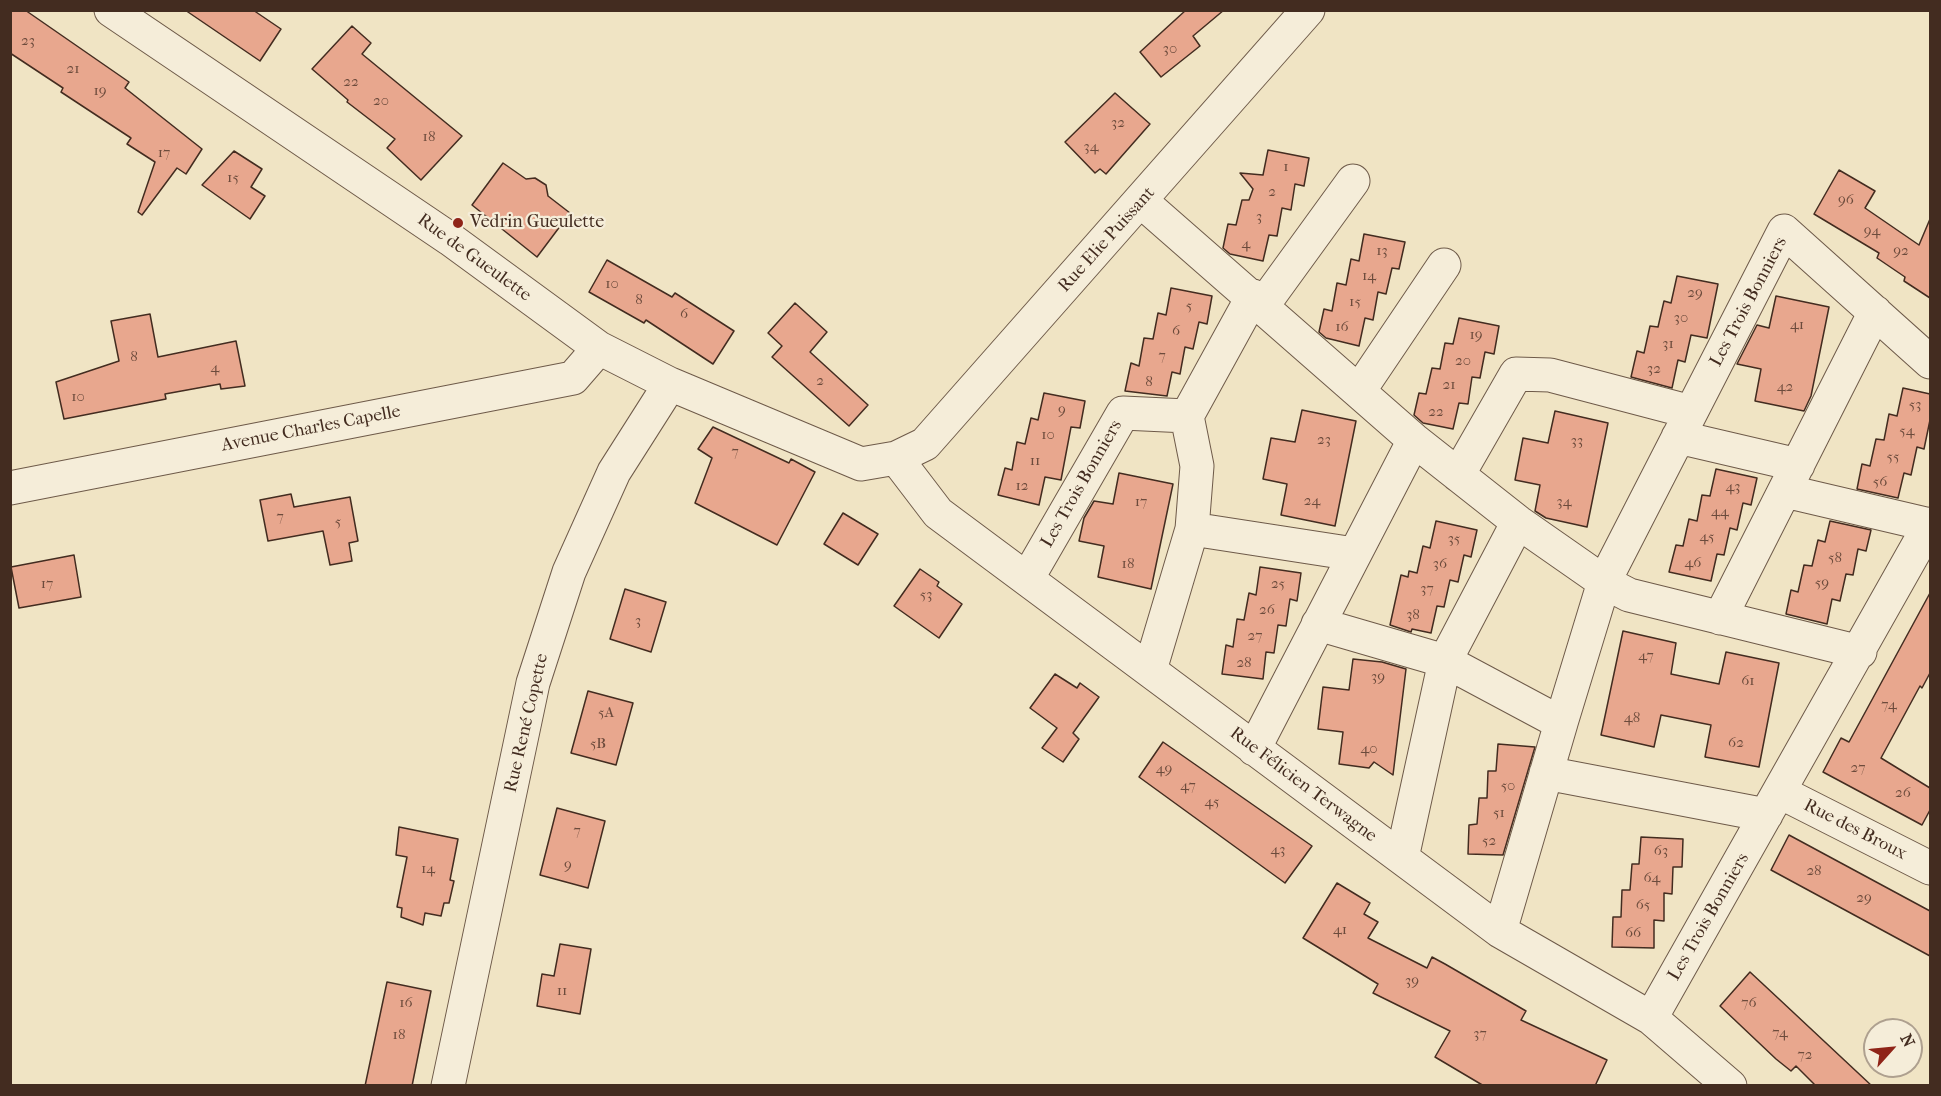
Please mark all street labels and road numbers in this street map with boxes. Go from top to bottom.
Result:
street label: Rue Elie Puissant [1054,183,1160,297]
street label: Rue de Gueulette [413,209,535,307]
street label: Les Trois Bonniers [1706,234,1792,370]
street label: Avenue Charles Capelle [220,401,402,457]
street label: Les Trois Bonniers [1037,416,1127,552]
street label: Rue René Copette [500,651,554,795]
street label: Rue Félicien Terwagne [1225,723,1381,847]
street label: Rue des Broux [1800,795,1910,865]
street label: Les Trois Bonniers [1664,849,1754,985]

